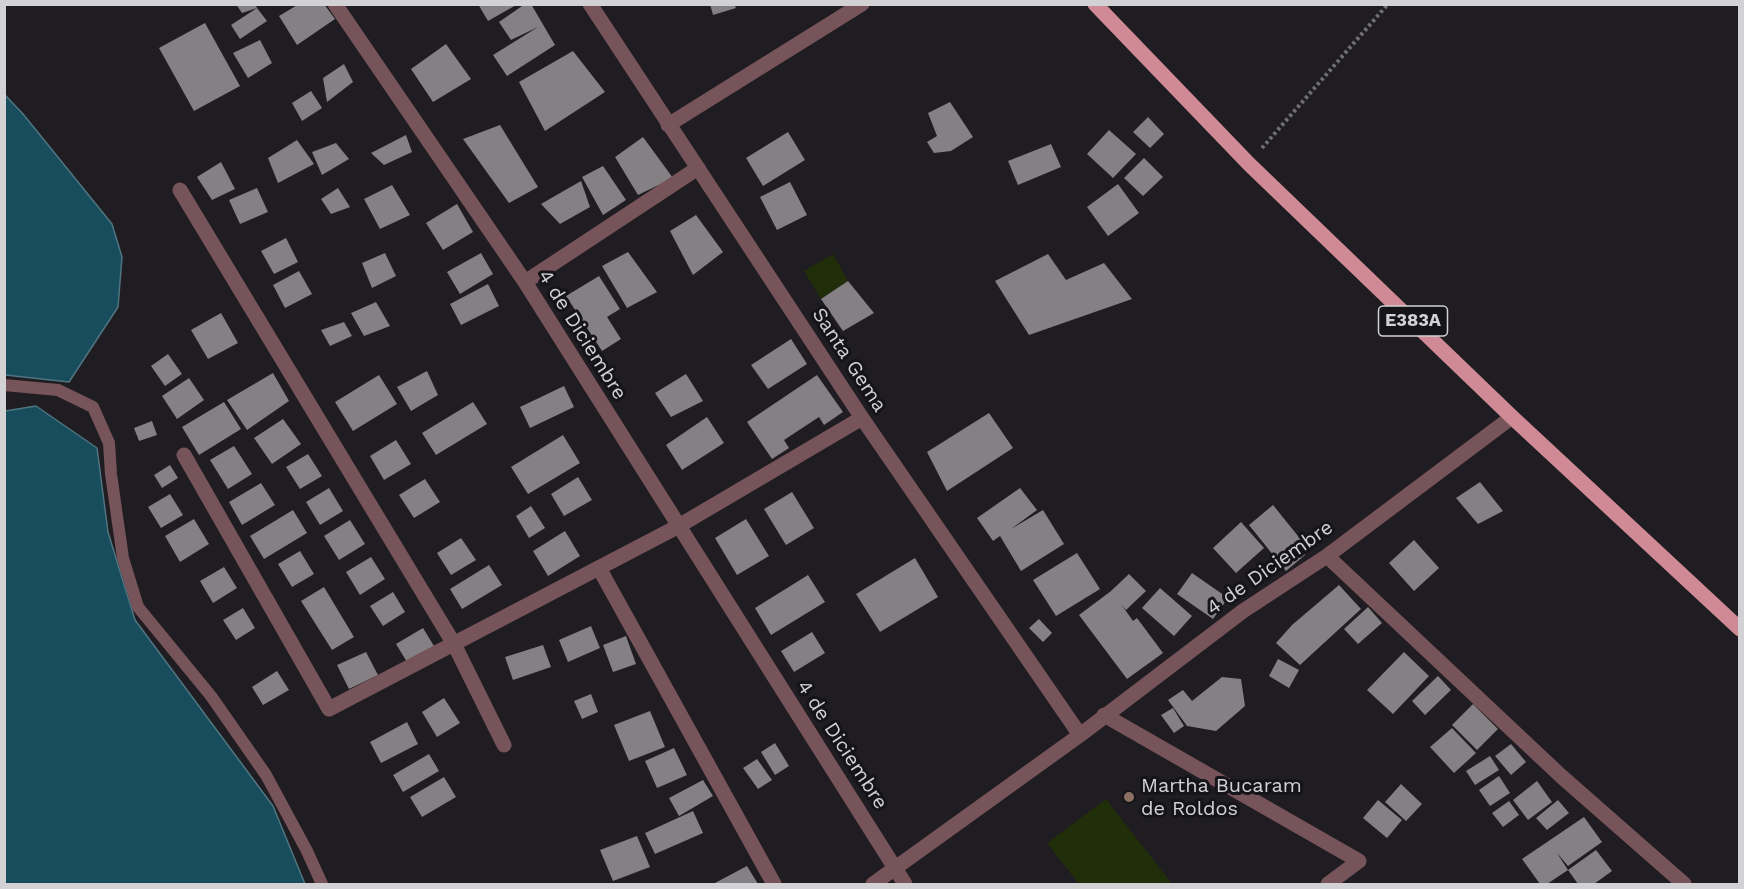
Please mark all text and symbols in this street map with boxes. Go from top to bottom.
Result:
street label: 4 de Diciembre [532,266,632,404]
street label: Santa Gema [807,304,891,416]
road number: E383A [1378,306,1448,336]
street label: 4 de Diciembre [1202,516,1338,620]
street label: 4 de Diciembre [791,676,893,814]
place label: Martha Bucaram de Roldos [1141,774,1302,821]
marker: Martha Bucaram de Roldos [1122,790,1136,804]

